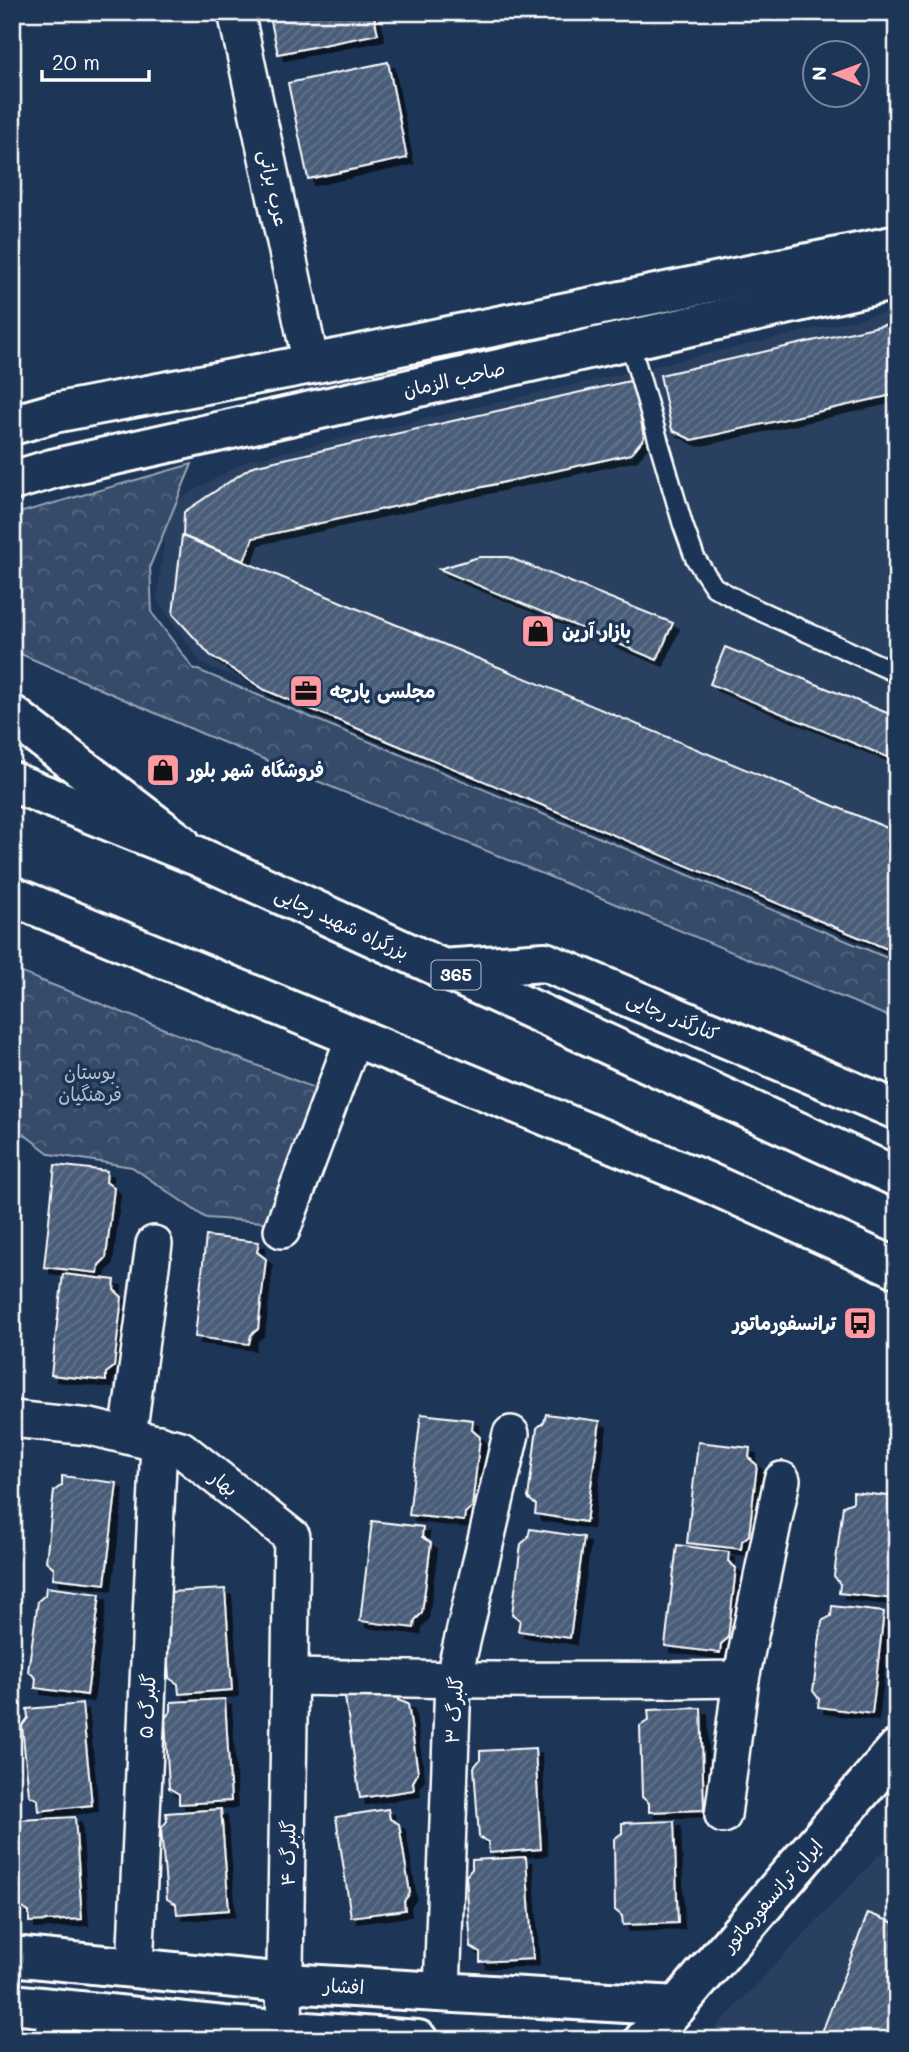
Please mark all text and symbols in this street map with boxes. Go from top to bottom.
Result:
scale bar [42,38,149,82]
north arrow [800,38,870,108]
text: 20 m [52,48,100,75]
text: N [806,66,831,81]
street label: عرب براتی [253,147,295,229]
street label: صاحب الزمان [400,355,507,402]
shop icon: بازار آرین [519,612,557,650]
place label: بازار آرین [562,618,631,644]
office icon: مجلسی پارچه [287,672,325,710]
place label: مجلسی پارچه [330,678,436,704]
shop icon: فروشگاه شهر بلور [144,751,182,789]
place label: فروشگاه شهر بلور [186,757,324,784]
street label: بزرگراه شهید رجایی [271,881,413,965]
road number: 365 [432,960,480,990]
street label: کنارگذر رجایی [623,985,723,1047]
park label: بوستان فرهنگیان [58,1059,122,1106]
bus stop icon: ترانسفورماتور [841,1304,879,1342]
place label: ترانسفورماتور [731,1310,838,1337]
street label: بهار [204,1463,243,1501]
street label: گلبرگ ۵ [132,1673,161,1739]
street label: گلبرگ ۳ [439,1675,468,1745]
street label: گلبرگ ۴ [274,1820,301,1886]
street label: ایران ترانسفورماتور [714,1833,828,1959]
street label: افشار [321,1972,365,1999]

